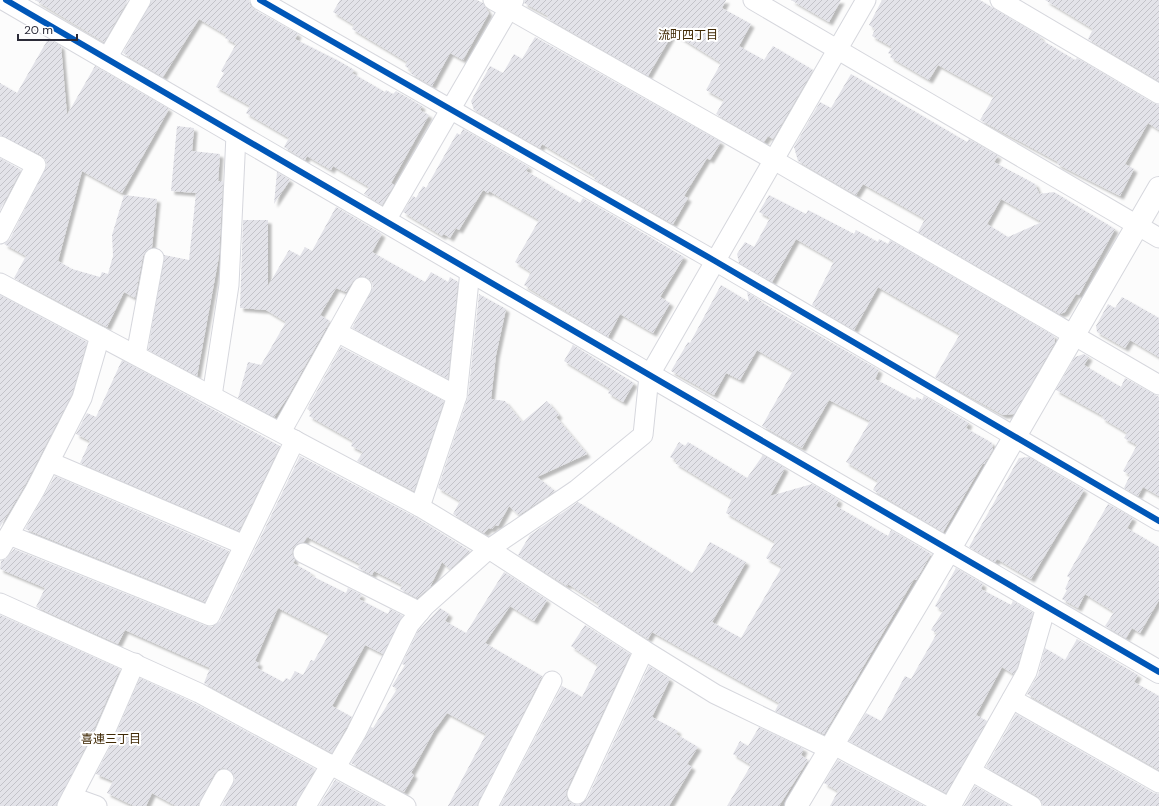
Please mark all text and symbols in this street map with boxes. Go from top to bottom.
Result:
scale bar [18,16,77,42]
text: 20 m [24,22,53,38]
district label: 流町四丁目 [658,27,718,43]
district label: 喜連三丁目 [81,731,141,747]

